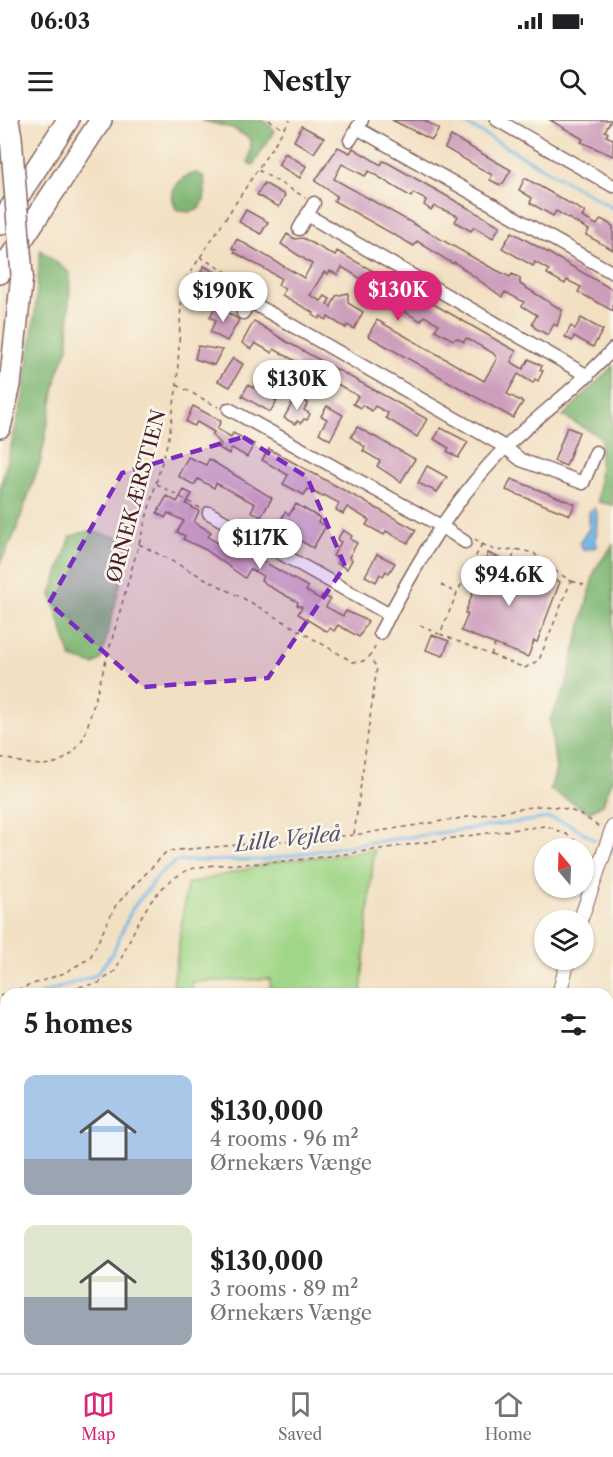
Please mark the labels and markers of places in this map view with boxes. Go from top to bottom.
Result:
pin: $130K [356,271,440,322]
pin: $190K [181,272,265,323]
pin: $130K [255,360,339,411]
pin: $117K [218,519,302,570]
pin: $94.6K [460,556,558,607]

